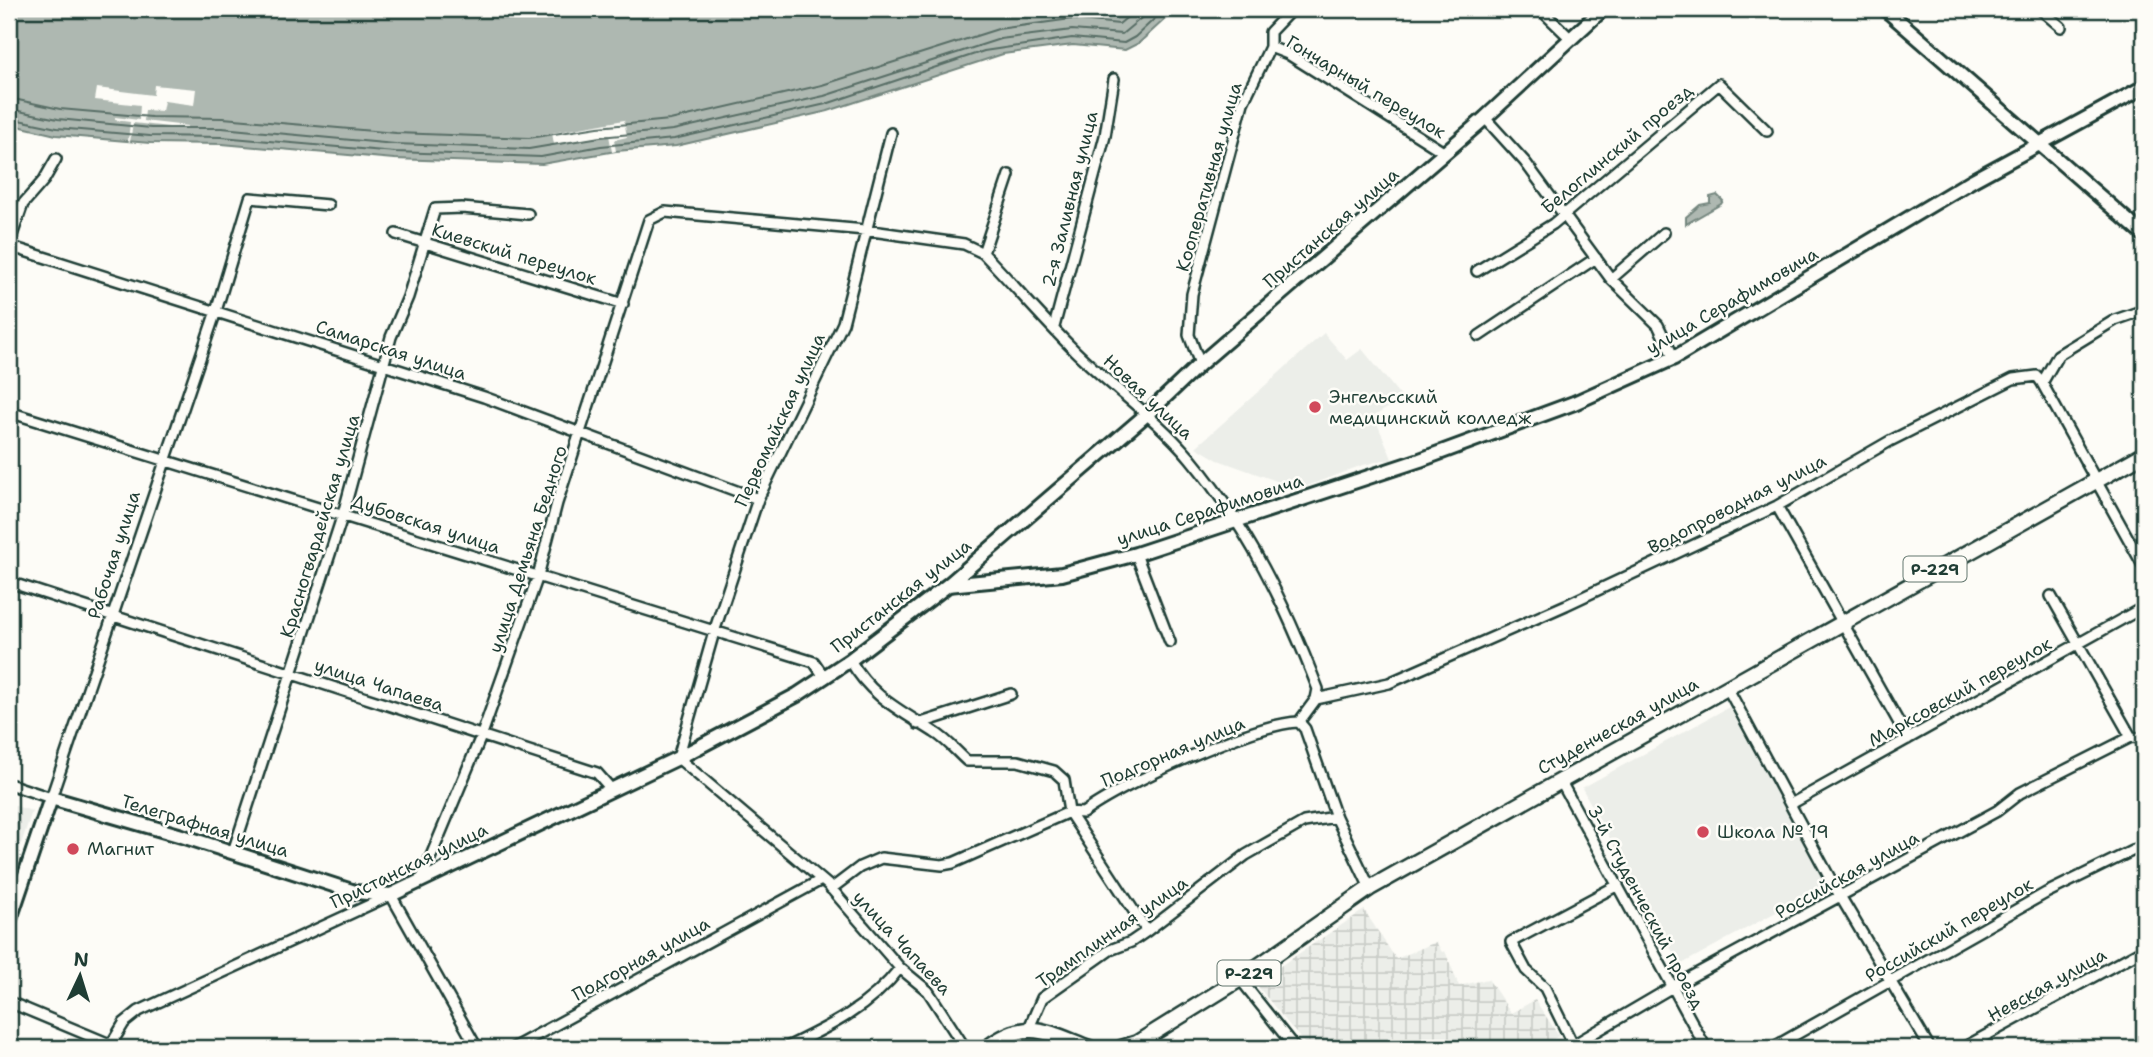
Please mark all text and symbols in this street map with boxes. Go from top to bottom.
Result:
street label: Гончарный переулок [1282,30,1451,144]
street label: Белоглинский проезд [1536,78,1698,219]
street label: Кооперативная улица [1170,80,1248,274]
street label: 2-я Заливная улица [1037,109,1103,289]
street label: Пристанская улица [1258,162,1404,294]
street label: Киевский переулок [429,218,600,291]
street label: улица Серафимовича [1642,242,1822,360]
street label: Самарская улица [313,314,469,386]
street label: Первомайская улица [729,329,831,511]
street label: Новая улица [1098,349,1198,445]
place label: Энгельсский медицинский колледж [1329,385,1532,430]
marker: Энгельсский медицинский колледж [1307,399,1323,415]
street label: Красногвардейская улица [274,411,366,641]
street label: улица Демьяна Бедного [483,442,573,656]
street label: Водопроводная улица [1644,449,1830,559]
street label: улица Серафимовича [1114,468,1306,552]
street label: Рабочая улица [82,488,146,622]
street label: Дубовская улица [349,489,503,559]
street label: Пристанская улица [826,534,976,658]
road number: Р-229 [1904,556,1966,582]
street label: Марксовский переулок [1864,631,2056,752]
street label: улица Чапаева [311,653,447,717]
street label: Студенческая улица [1533,672,1703,780]
street label: Подгорная улица [1098,711,1248,793]
street label: Телеграфная улица [118,789,292,863]
street label: 3-й Студенческий проезд [1582,801,1710,1014]
street label: Пристанская улица [326,817,492,915]
place label: Школа № 19 [1717,820,1829,844]
marker: Школа № 19 [1695,824,1711,840]
street label: Российская улица [1771,826,1923,924]
place label: Магнит [87,837,155,861]
marker: Магнит [65,841,81,857]
street label: Трамплинная улица [1032,871,1192,993]
street label: Российский переулок [1861,872,2038,988]
street label: улица Чапаева [847,886,957,1000]
street label: Подгорная улица [568,911,714,1007]
north arrow [46,942,116,1012]
street label: Невская улица [1983,942,2111,1028]
text: N [73,947,90,973]
road number: Р-229 [1218,960,1280,986]

